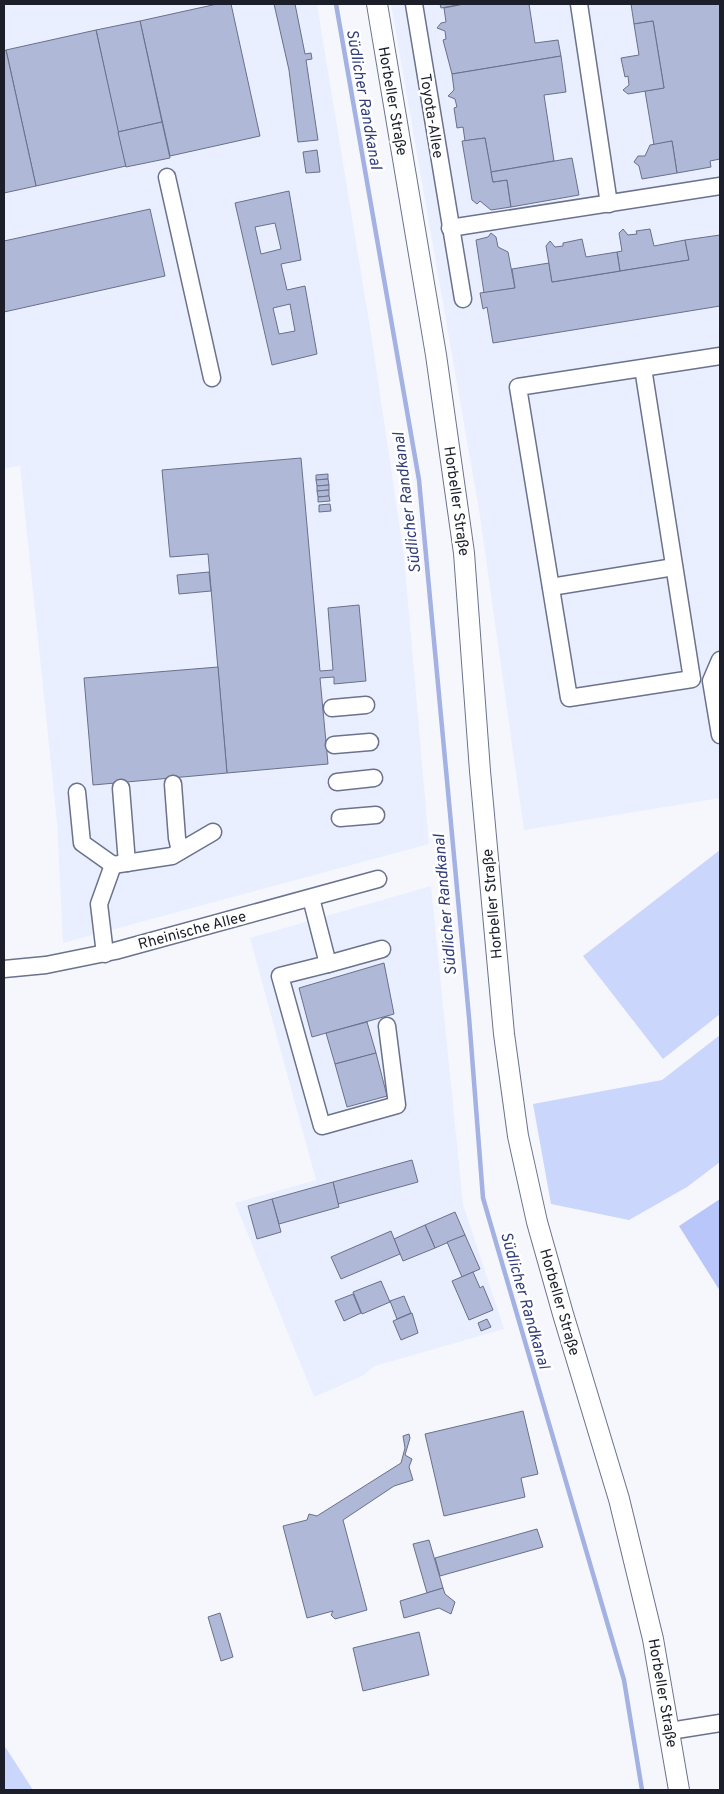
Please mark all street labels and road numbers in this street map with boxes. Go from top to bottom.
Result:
street label: Horbeller Straße [373,45,410,157]
street label: Toyota-Allee [414,73,447,160]
street label: Horbeller Straße [438,445,473,557]
street label: Horbeller Straße [479,848,508,960]
street label: Rheinische Allee [136,908,249,955]
street label: Horbeller Straße [534,1247,583,1358]
street label: Horbeller Straße [643,1637,680,1749]

